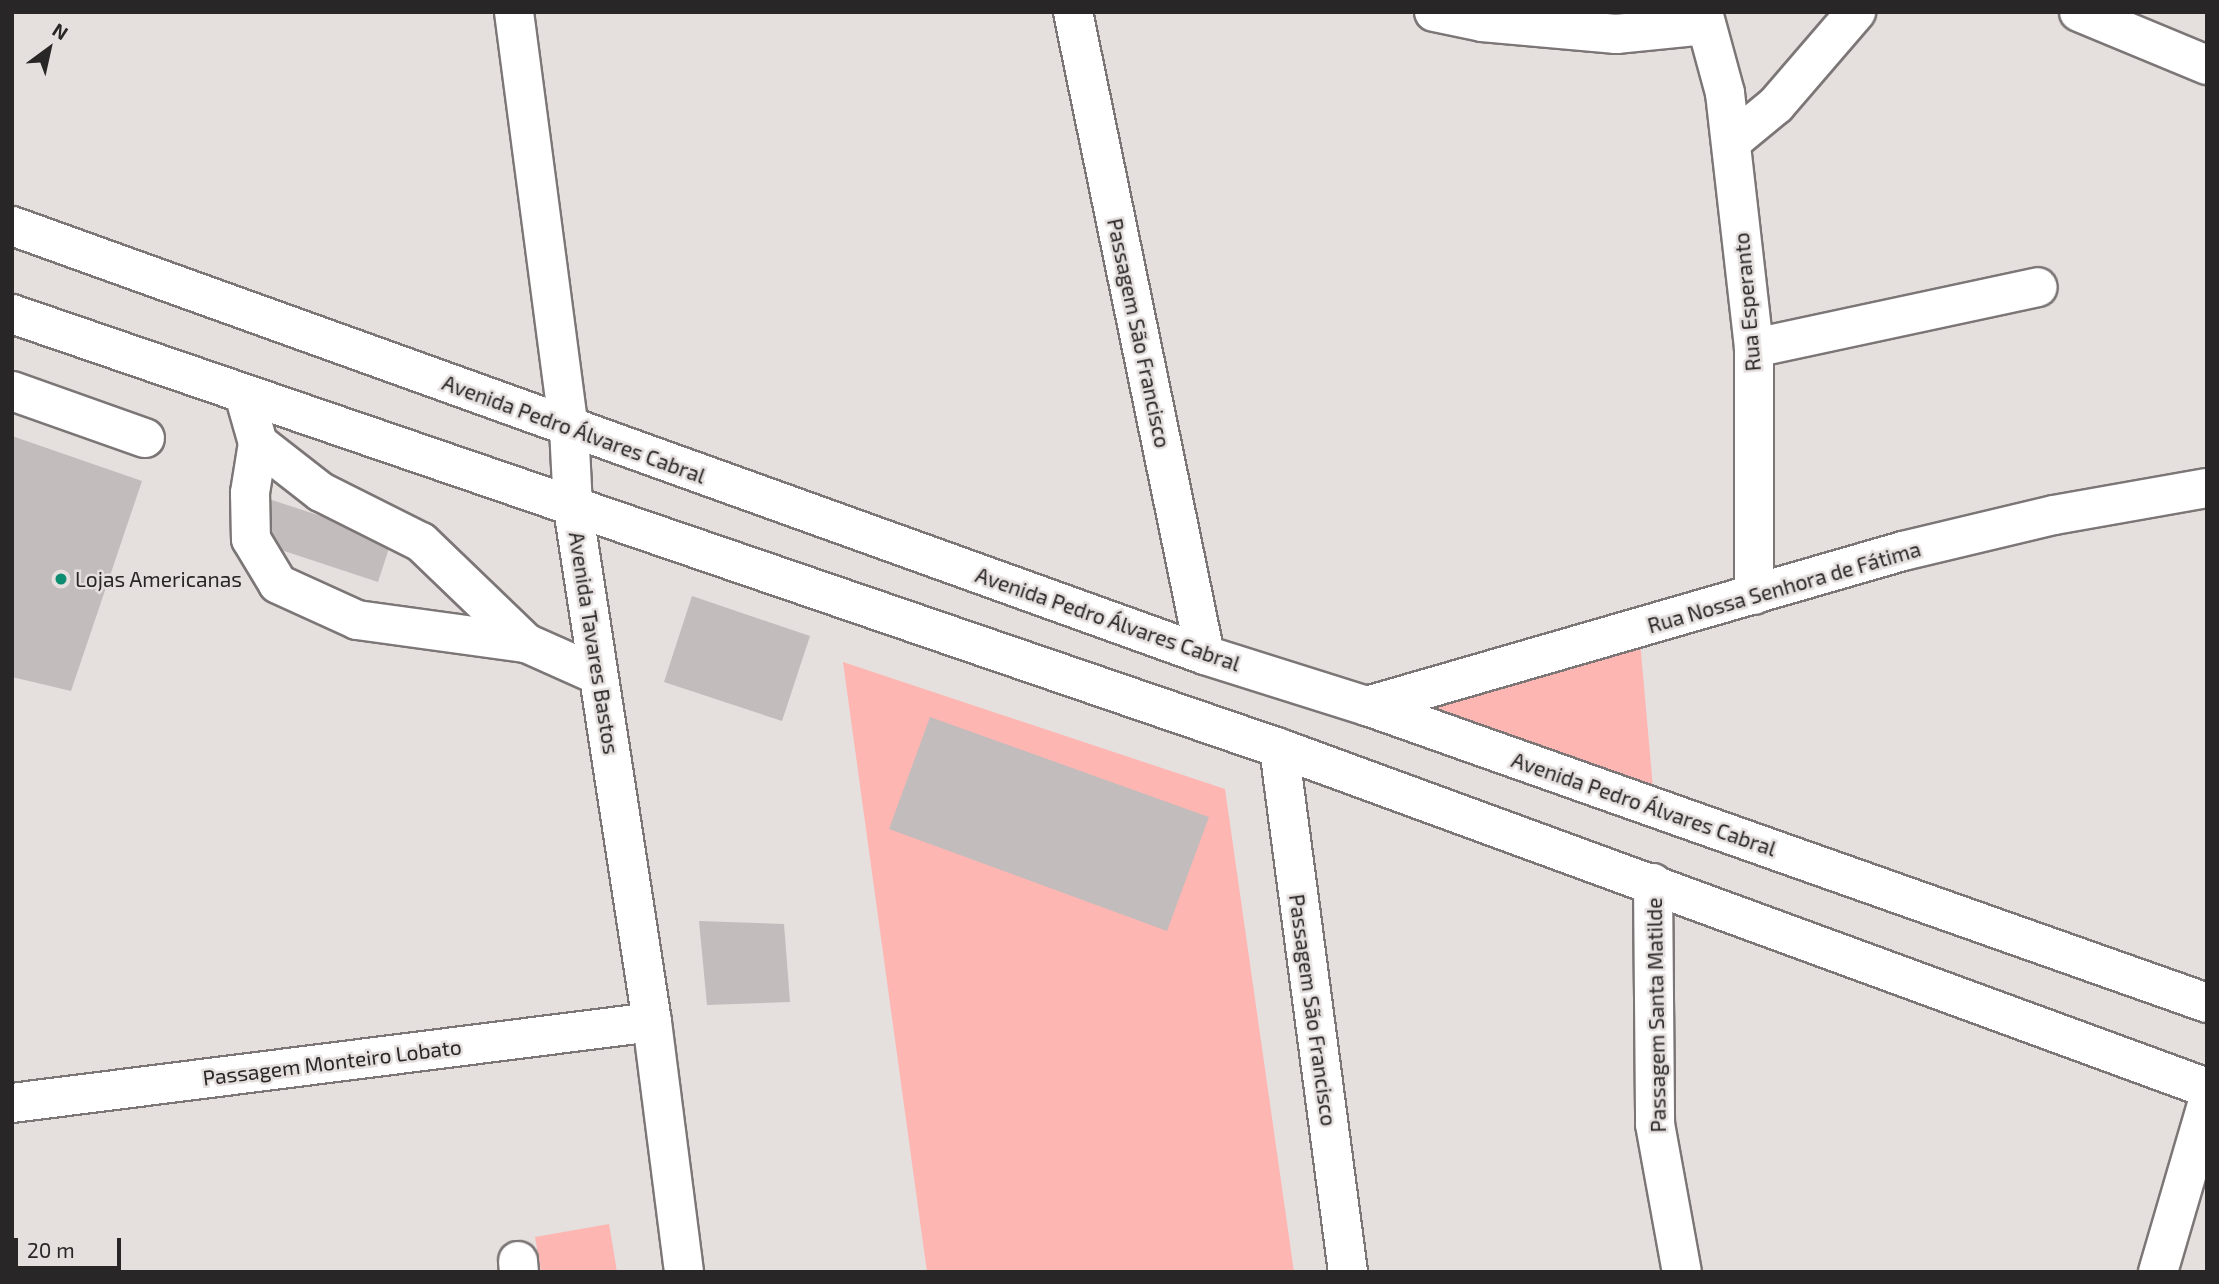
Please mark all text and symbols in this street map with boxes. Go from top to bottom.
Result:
north arrow [14,14,84,84]
text: N [49,18,73,44]
street label: Passagem São Francisco [1102,216,1176,450]
street label: Rua Esperanto [1728,232,1766,372]
street label: Avenida Pedro Álvares Cabral [439,369,709,489]
street label: Avenida Tavares Bastos [564,530,624,756]
street label: Rua Nossa Senhora de Fátima [1645,536,1923,638]
street label: Avenida Pedro Álvares Cabral [972,562,1244,676]
place label: Lojas Americanas [75,566,242,592]
marker: Lojas Americanas [53,571,69,587]
street label: Avenida Pedro Álvares Cabral [1508,747,1780,861]
street label: Passagem São Francisco [1284,892,1342,1128]
street label: Passagem Santa Matilde [1641,897,1671,1133]
street label: Passagem Monteiro Lobato [201,1034,463,1090]
scale bar [18,1224,124,1268]
text: 20 m [27,1237,75,1262]

